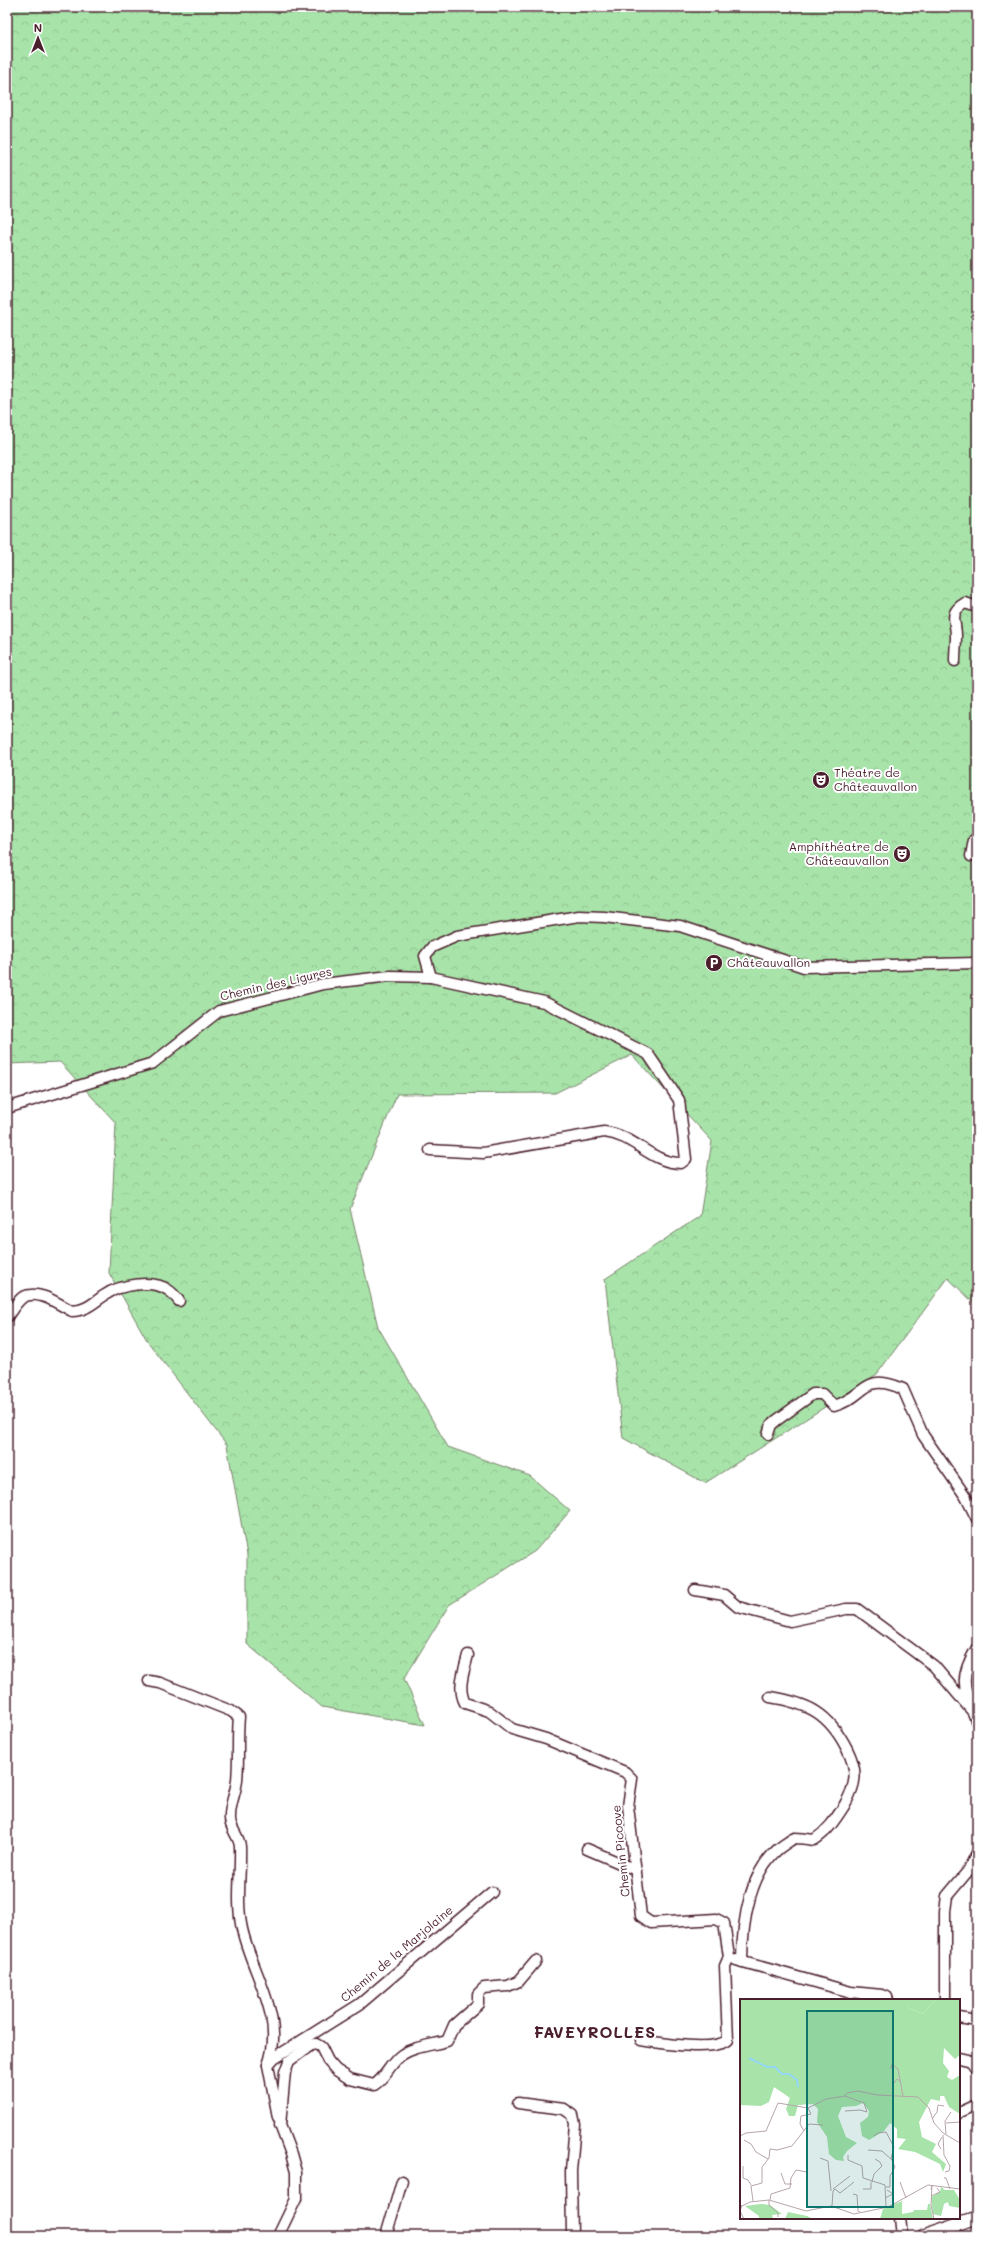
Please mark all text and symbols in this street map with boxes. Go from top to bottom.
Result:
north arrow [18,18,58,58]
text: N [34,20,42,35]
place label: Théatre de Châteauvallon [834,764,917,794]
theatre icon: Théatre de Châteauvallon [811,770,831,790]
place label: Amphithéatre de Châteauvallon [789,838,889,868]
theatre icon: Amphithéatre de Châteauvallon [892,844,912,864]
parking icon: Châteauvallon [704,953,724,973]
place label: Châteauvallon [727,954,810,970]
street label: Chemin des Ligures [218,962,333,1004]
street label: Chemin Picoove [607,1804,633,1898]
street label: Chemin de la Marjolaine [337,1901,456,2005]
inset map [740,1999,960,2219]
district label: FAVEYROLLES [534,2021,656,2042]

